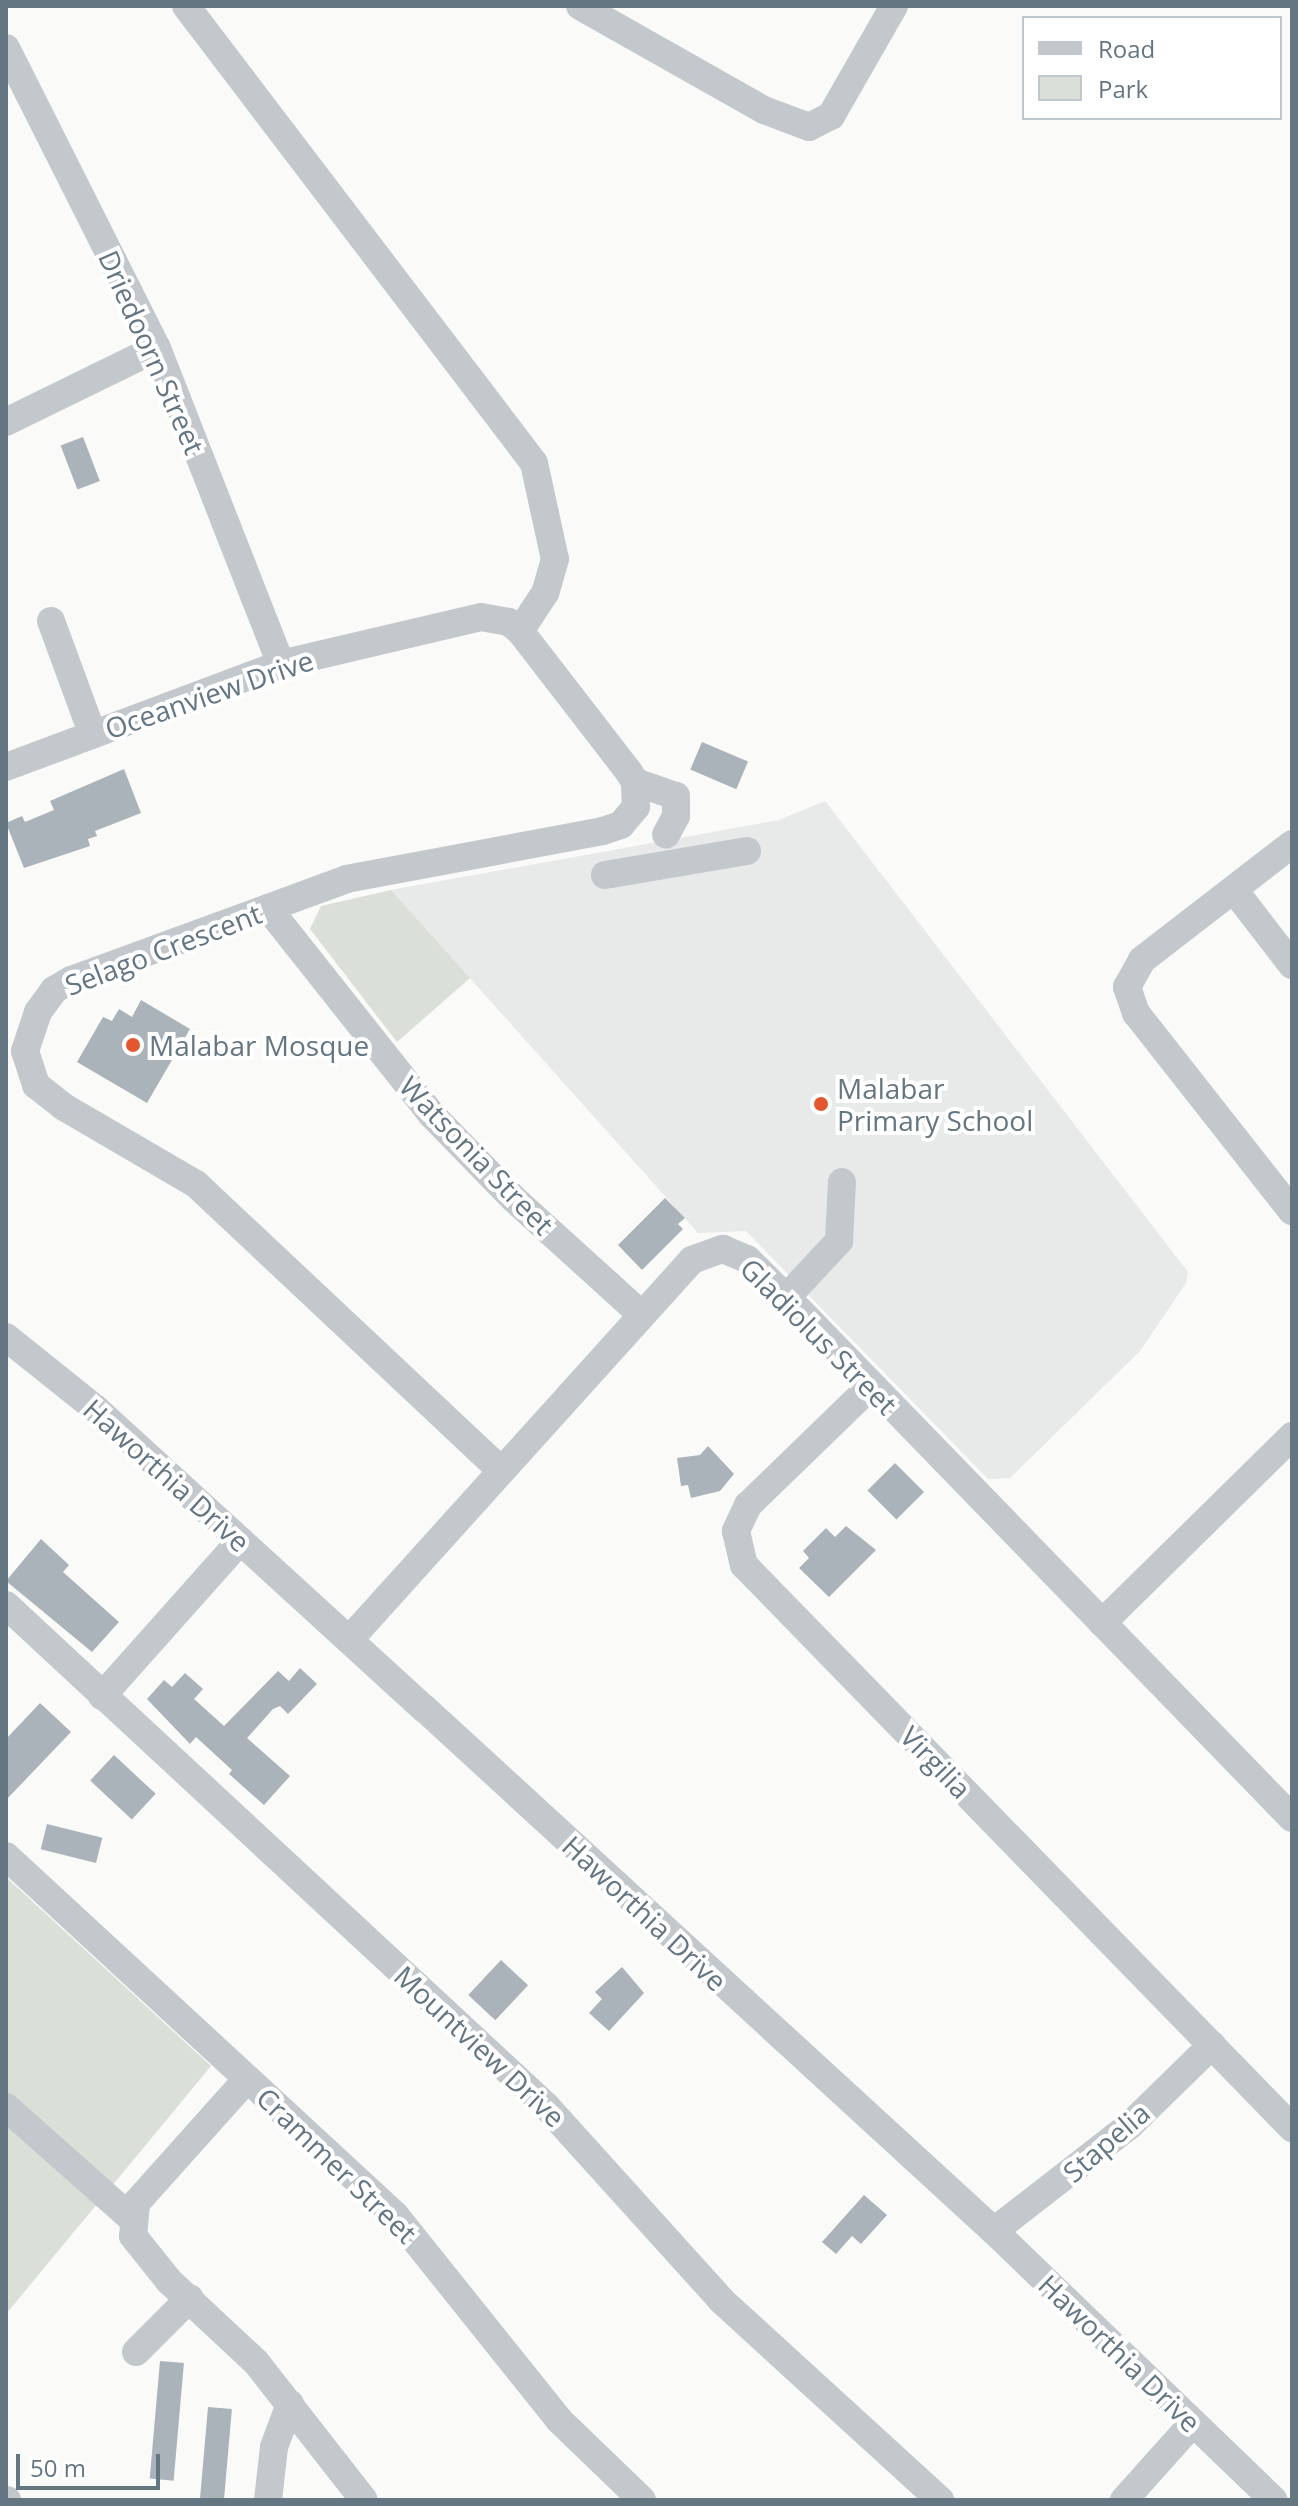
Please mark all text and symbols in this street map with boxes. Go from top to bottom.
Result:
legend [1022,16,1282,120]
text: Road [1098,32,1155,65]
text: Park [1098,72,1148,105]
street label: Driedoorn Street [92,245,212,459]
street label: Oceanview Drive [101,643,317,745]
street label: Selago Crescent [60,896,266,1002]
place label: Malabar Mosque [149,1028,369,1062]
marker: Malabar Mosque [124,1036,142,1054]
street label: Watsonia Street [393,1069,561,1241]
place label: Malabar Primary School [837,1071,1033,1137]
marker: Malabar Primary School [812,1095,830,1113]
street label: Gladiolus Street [734,1251,904,1421]
street label: Haworthia Drive [77,1392,257,1558]
street label: Virgilia [894,1719,978,1805]
street label: Haworthia Drive [556,1828,734,1998]
street label: Mountview Drive [388,1958,572,2134]
street label: Crammer Street [250,2080,424,2250]
street label: Stapelia [1056,2095,1156,2189]
street label: Haworthia Drive [1032,2267,1208,2439]
scale bar [20,2438,164,2488]
text: 50 m [30,2451,86,2484]

